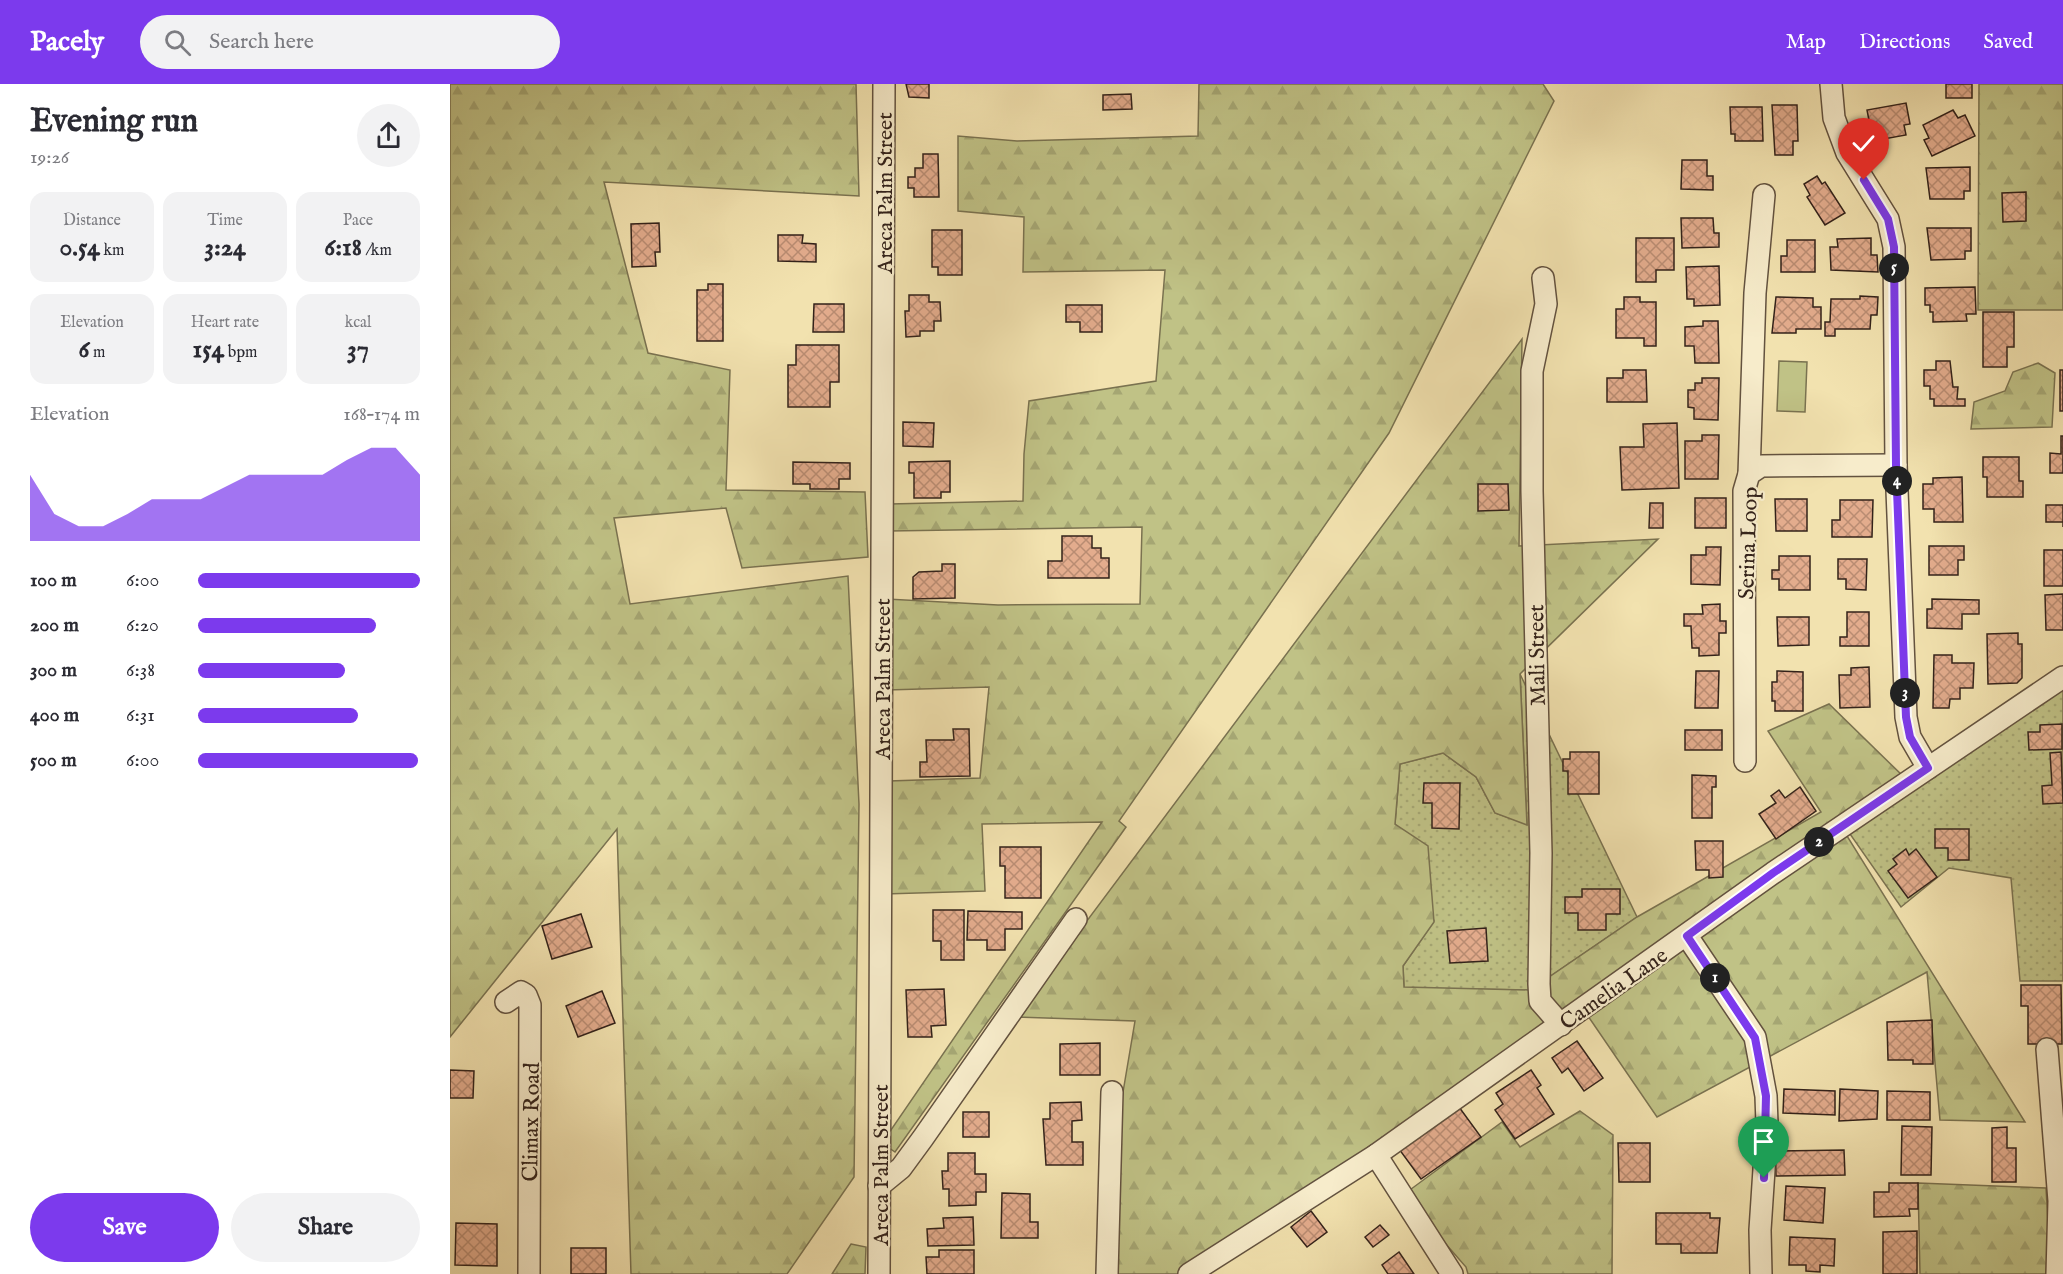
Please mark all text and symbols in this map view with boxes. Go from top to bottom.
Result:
search box [140,15,560,69]
text: Pacely [30,25,104,60]
icon: search [161,26,194,59]
text: Search here [209,28,314,56]
text: Map [1786,29,1826,56]
text: Directions [1859,29,1950,56]
text: Saved [1983,29,2033,56]
text: Evening run [30,101,198,143]
button: share [357,104,420,167]
street label: Areca Palm Street [872,112,900,275]
pin [1838,118,1889,180]
icon: check [1847,127,1880,160]
text: 19:26 [30,145,69,170]
text: Distance [63,211,121,231]
text: Time [207,211,243,231]
text: Pace [343,211,373,231]
text: 0.54 [60,231,100,264]
text: 3:24 [204,231,246,264]
text: 6:18 [324,231,362,264]
text: km [100,241,124,261]
text: /km [362,241,392,261]
pin: 5 [1879,253,1909,283]
text: 5 [1891,258,1897,278]
text: Elevation [60,313,124,333]
text: Heart rate [191,313,259,333]
text: kcal [345,313,371,333]
text: 6 [79,333,90,366]
text: 154 [193,333,224,366]
text: 37 [347,333,369,366]
text: m [90,343,105,363]
text: bpm [224,343,257,363]
text: Elevation [30,402,109,427]
text: 168–174 m [343,402,420,427]
pin: 4 [1882,466,1912,496]
text: 4 [1893,471,1901,491]
street label: Serina Loop [1733,486,1765,600]
text: 100 m [30,568,77,593]
text: 6:00 [126,568,159,593]
street label: Areca Palm Street [870,598,898,761]
street label: Mali Street [1523,604,1553,706]
text: 200 m [30,613,79,638]
text: 6:20 [126,613,159,638]
text: 300 m [30,658,77,683]
text: 6:38 [126,658,155,683]
pin: 3 [1890,678,1920,708]
text: 3 [1902,683,1908,703]
text: 400 m [30,703,79,728]
text: 6:31 [126,703,155,728]
text: 500 m [30,748,77,773]
text: 6:00 [126,748,159,773]
pin: 2 [1804,827,1834,857]
text: 2 [1815,832,1823,852]
street label: Camelia Lane [1555,942,1674,1037]
pin: 1 [1700,963,1730,993]
text: 1 [1712,968,1718,988]
street label: Climax Road [517,1062,547,1182]
street label: Areca Palm Street [868,1084,896,1247]
pin [1738,1116,1789,1178]
icon: arrive [1747,1125,1780,1158]
button: Save [30,1193,219,1262]
button: Share [231,1193,420,1262]

